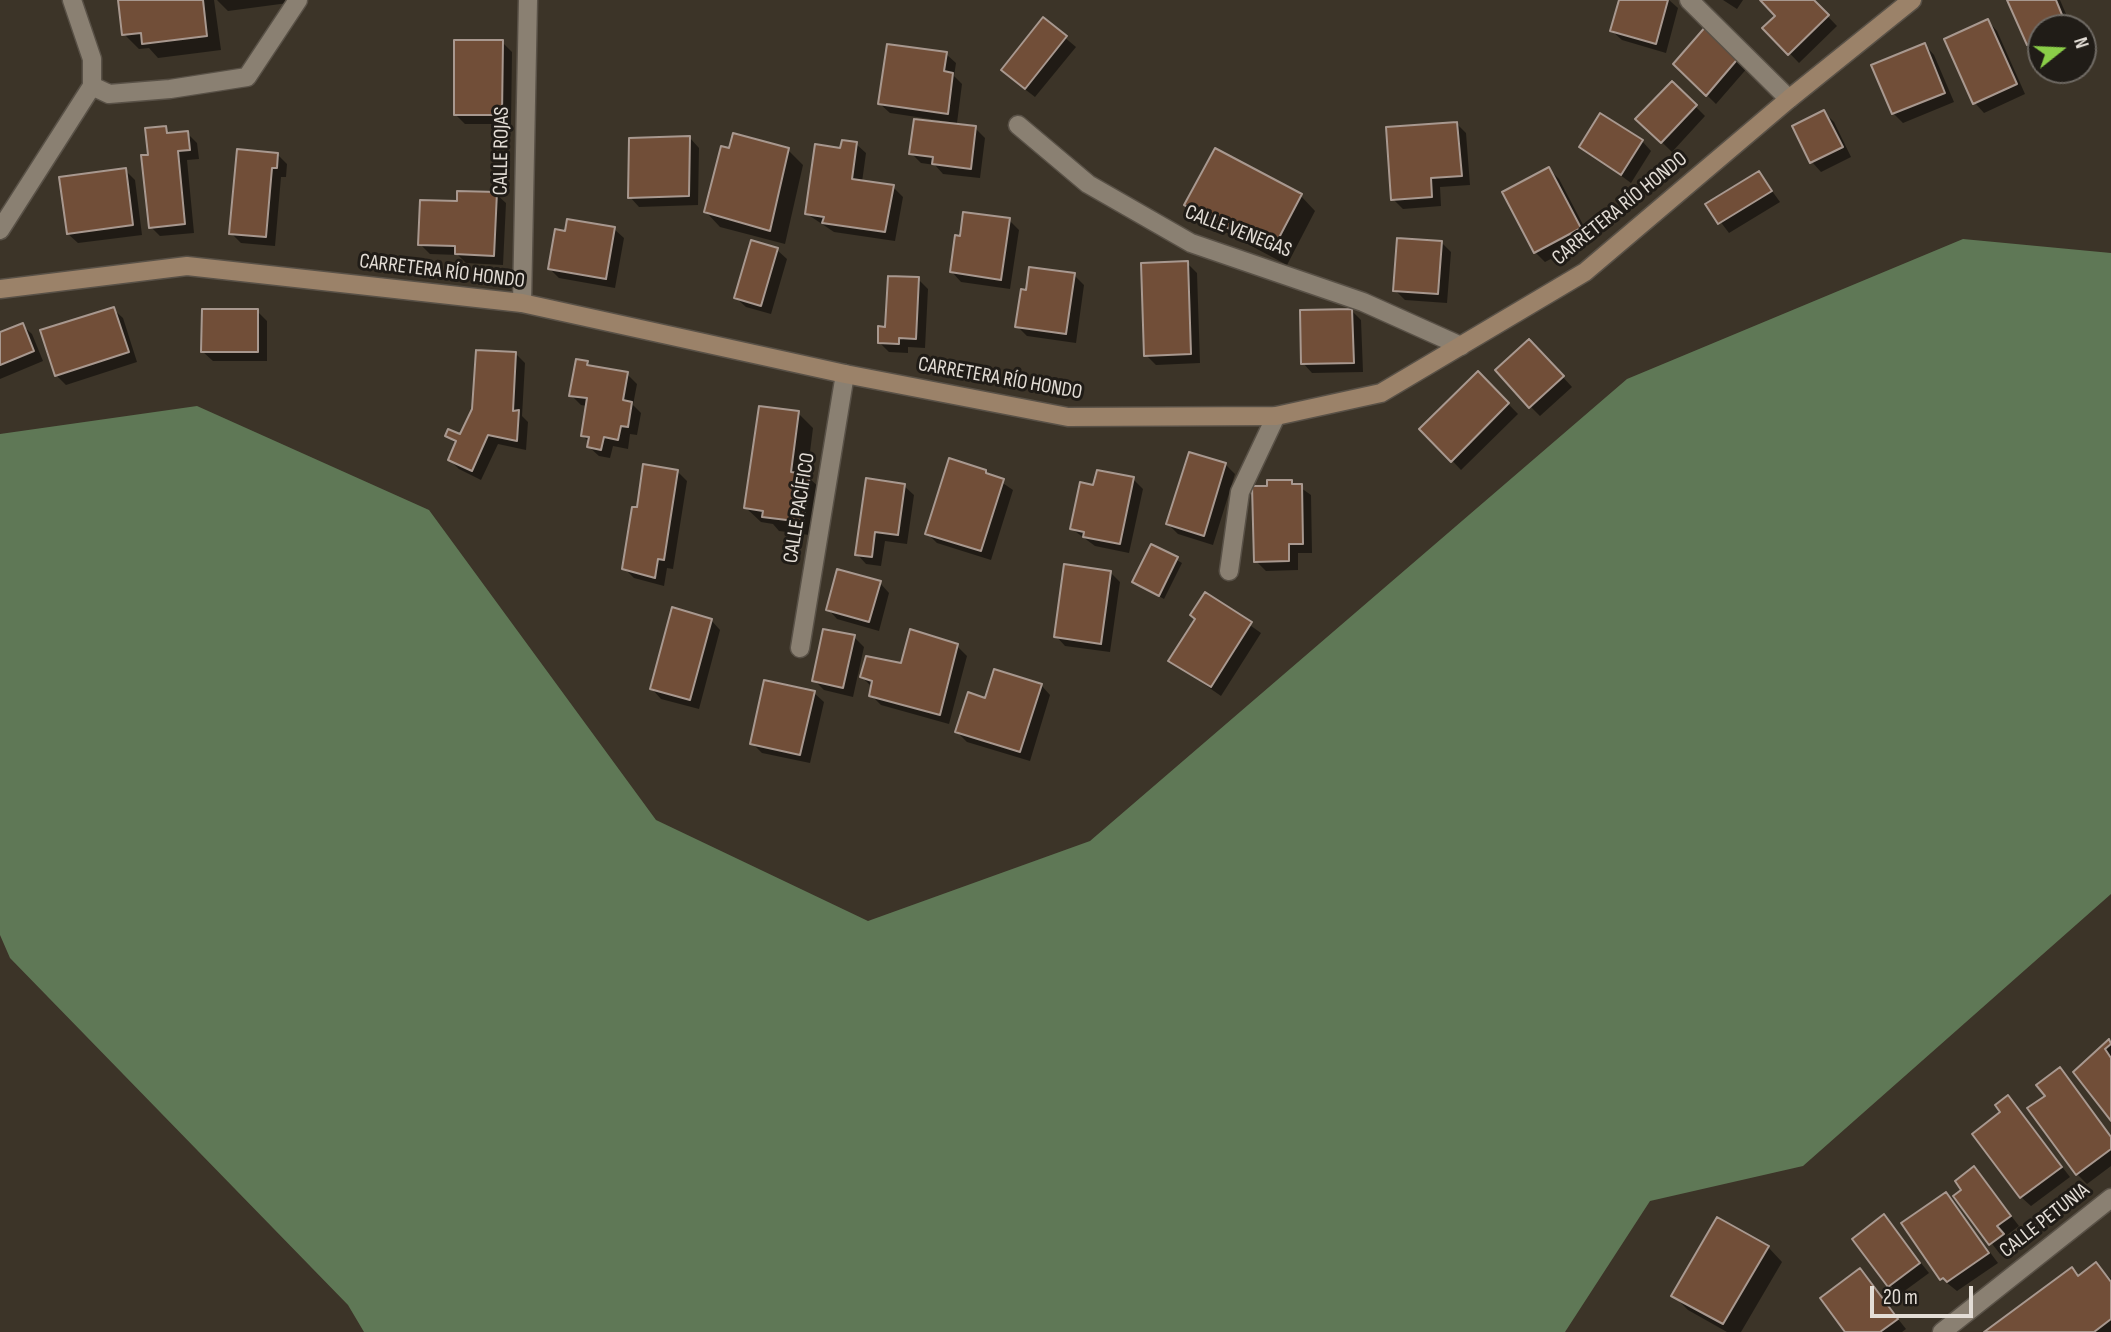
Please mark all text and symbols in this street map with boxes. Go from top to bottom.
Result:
north arrow [2027,14,2097,84]
text: N [2068,35,2093,51]
street label: CALLE ROJAS [489,106,515,196]
street label: CARRETERA RÍO HONDO [1547,147,1693,271]
street label: CALLE VENEGAS [1181,200,1295,264]
street label: CARRETERA RÍO HONDO [358,249,526,295]
street label: CARRETERA RÍO HONDO [916,352,1084,406]
street label: CALLE PACÍFICO [779,451,821,565]
street label: CALLE PETUNIA [1995,1178,2095,1264]
scale bar [1873,1272,1976,1316]
text: 20 m [1883,1285,1918,1310]

